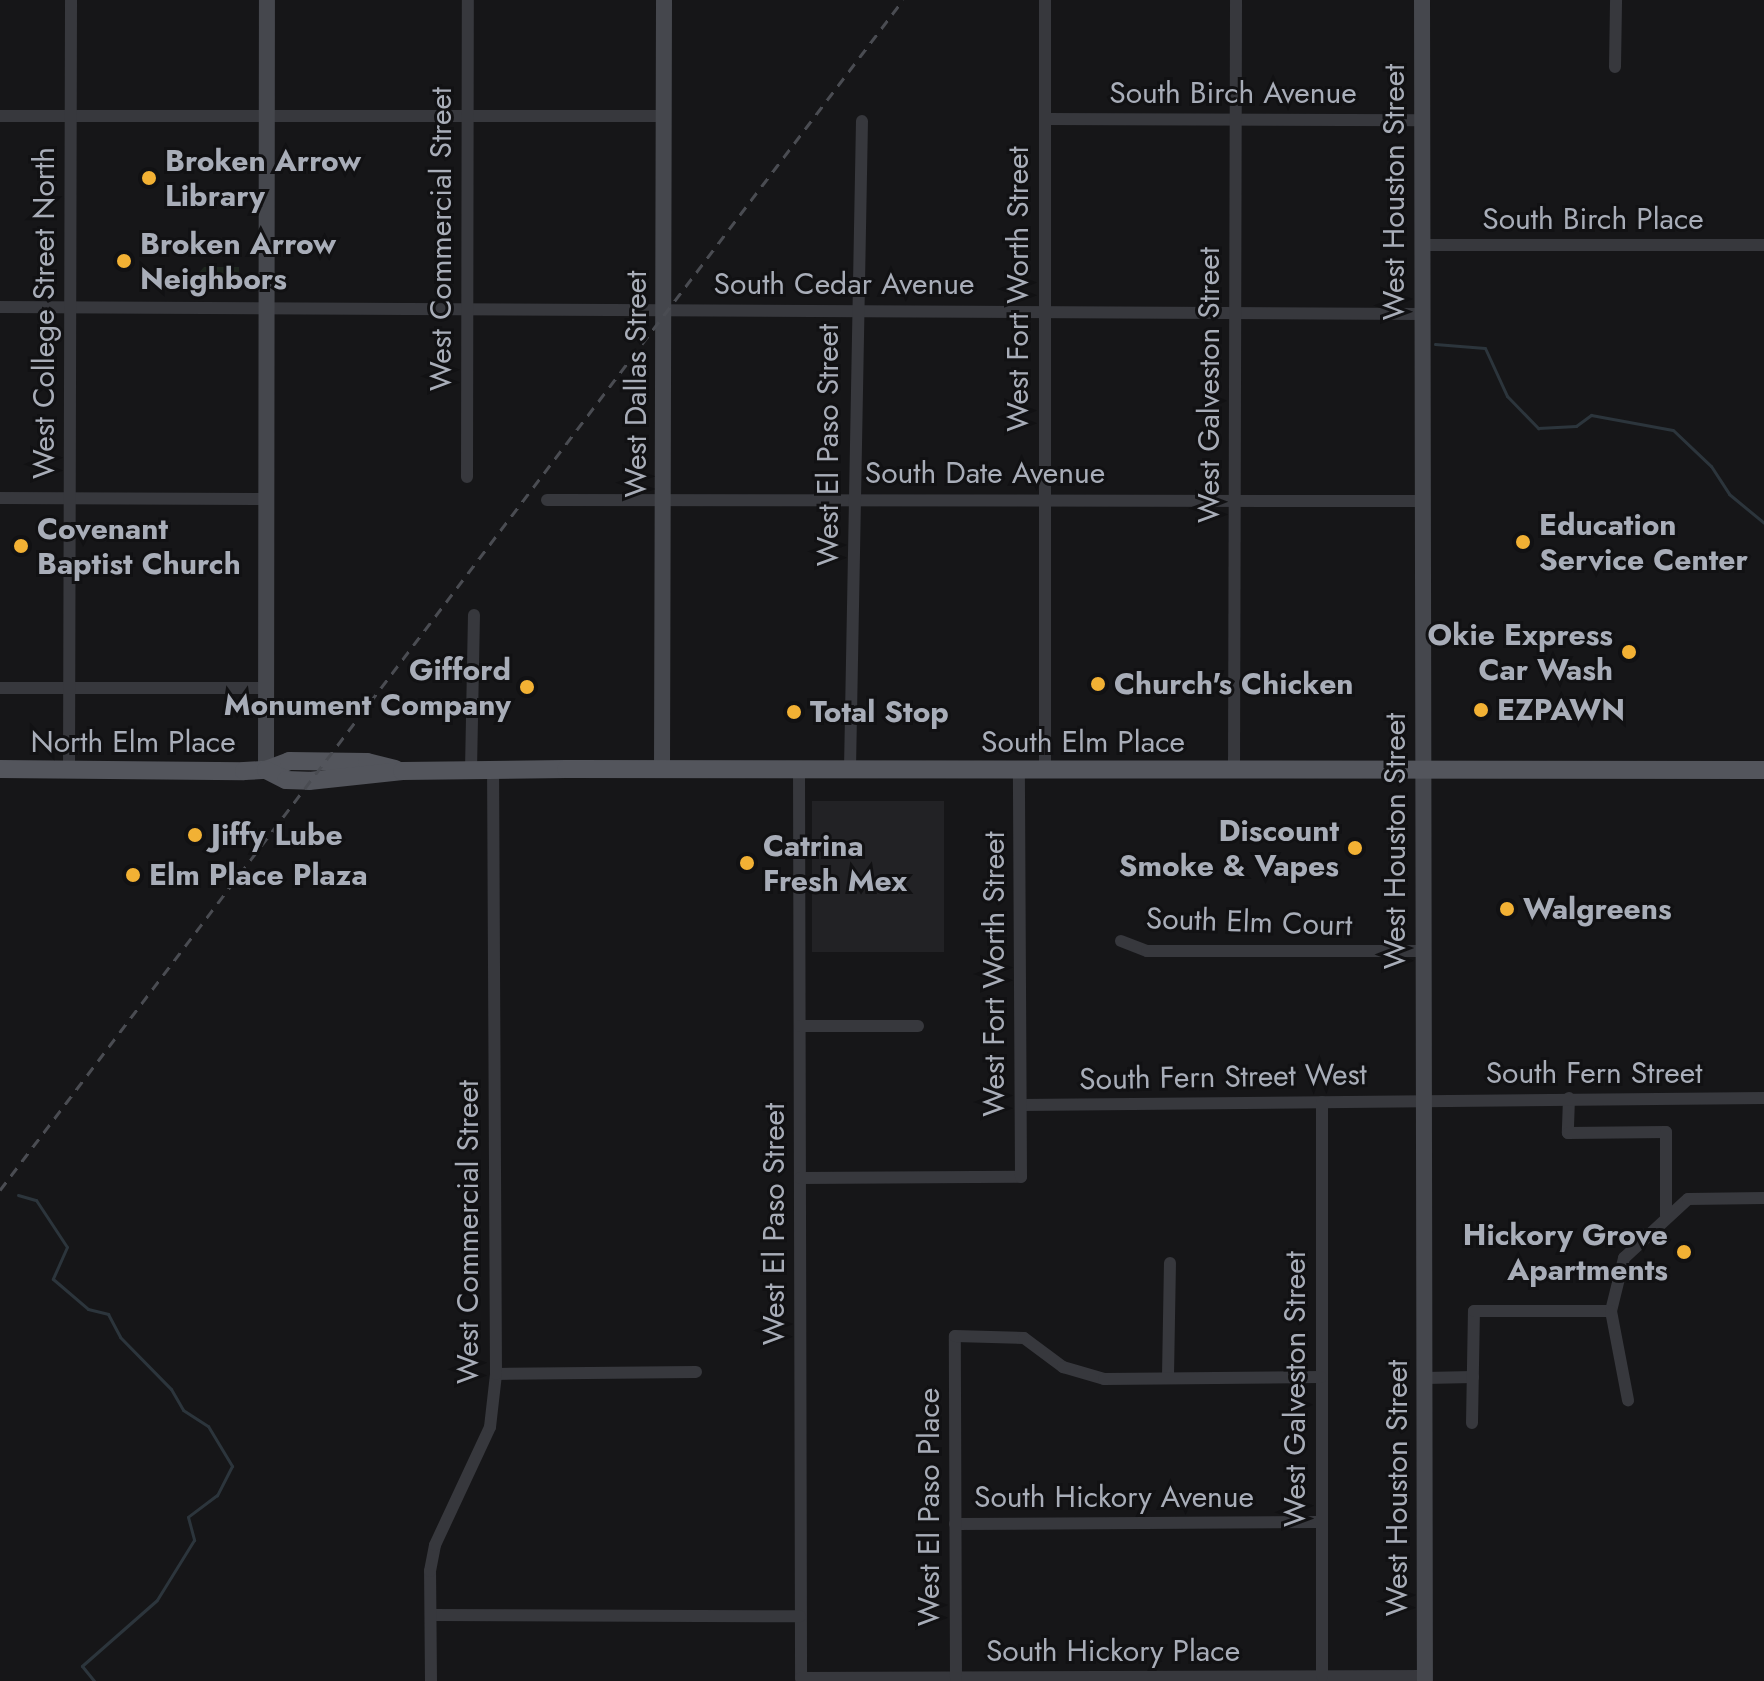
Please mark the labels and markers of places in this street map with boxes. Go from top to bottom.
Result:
place label: Broken Arrow Library [165,143,361,214]
marker: Broken Arrow Library [140,169,158,187]
place label: Broken Arrow Neighbors [140,226,336,296]
marker: Broken Arrow Neighbors [115,252,133,270]
place label: Education Service Center [1539,507,1748,578]
place label: Covenant Baptist Church [37,511,241,582]
marker: Education Service Center [1514,533,1532,551]
marker: Covenant Baptist Church [12,537,30,555]
place label: Okie Express Car Wash [1428,617,1613,688]
marker: Okie Express Car Wash [1620,643,1638,661]
place label: Gifford Monument Company [224,652,511,722]
place label: Church's Chicken [1114,666,1354,702]
marker: Church's Chicken [1089,675,1107,693]
marker: Gifford Monument Company [518,678,536,696]
place label: EZPAWN [1497,692,1625,728]
place label: Total Stop [810,694,949,730]
marker: EZPAWN [1472,701,1490,719]
marker: Total Stop [785,703,803,721]
place label: Discount Smoke & Vapes [1119,813,1339,884]
place label: Jiffy Lube [211,817,343,853]
marker: Jiffy Lube [186,826,204,844]
place label: Catrina Fresh Mex [763,828,907,898]
marker: Discount Smoke & Vapes [1346,839,1364,857]
marker: Catrina Fresh Mex [738,854,756,872]
place label: Elm Place Plaza [149,857,368,893]
marker: Elm Place Plaza [124,866,142,884]
place label: Walgreens [1523,891,1672,927]
marker: Walgreens [1498,900,1516,918]
place label: Hickory Grove Apartments [1463,1217,1668,1288]
marker: Hickory Grove Apartments [1675,1243,1693,1261]

